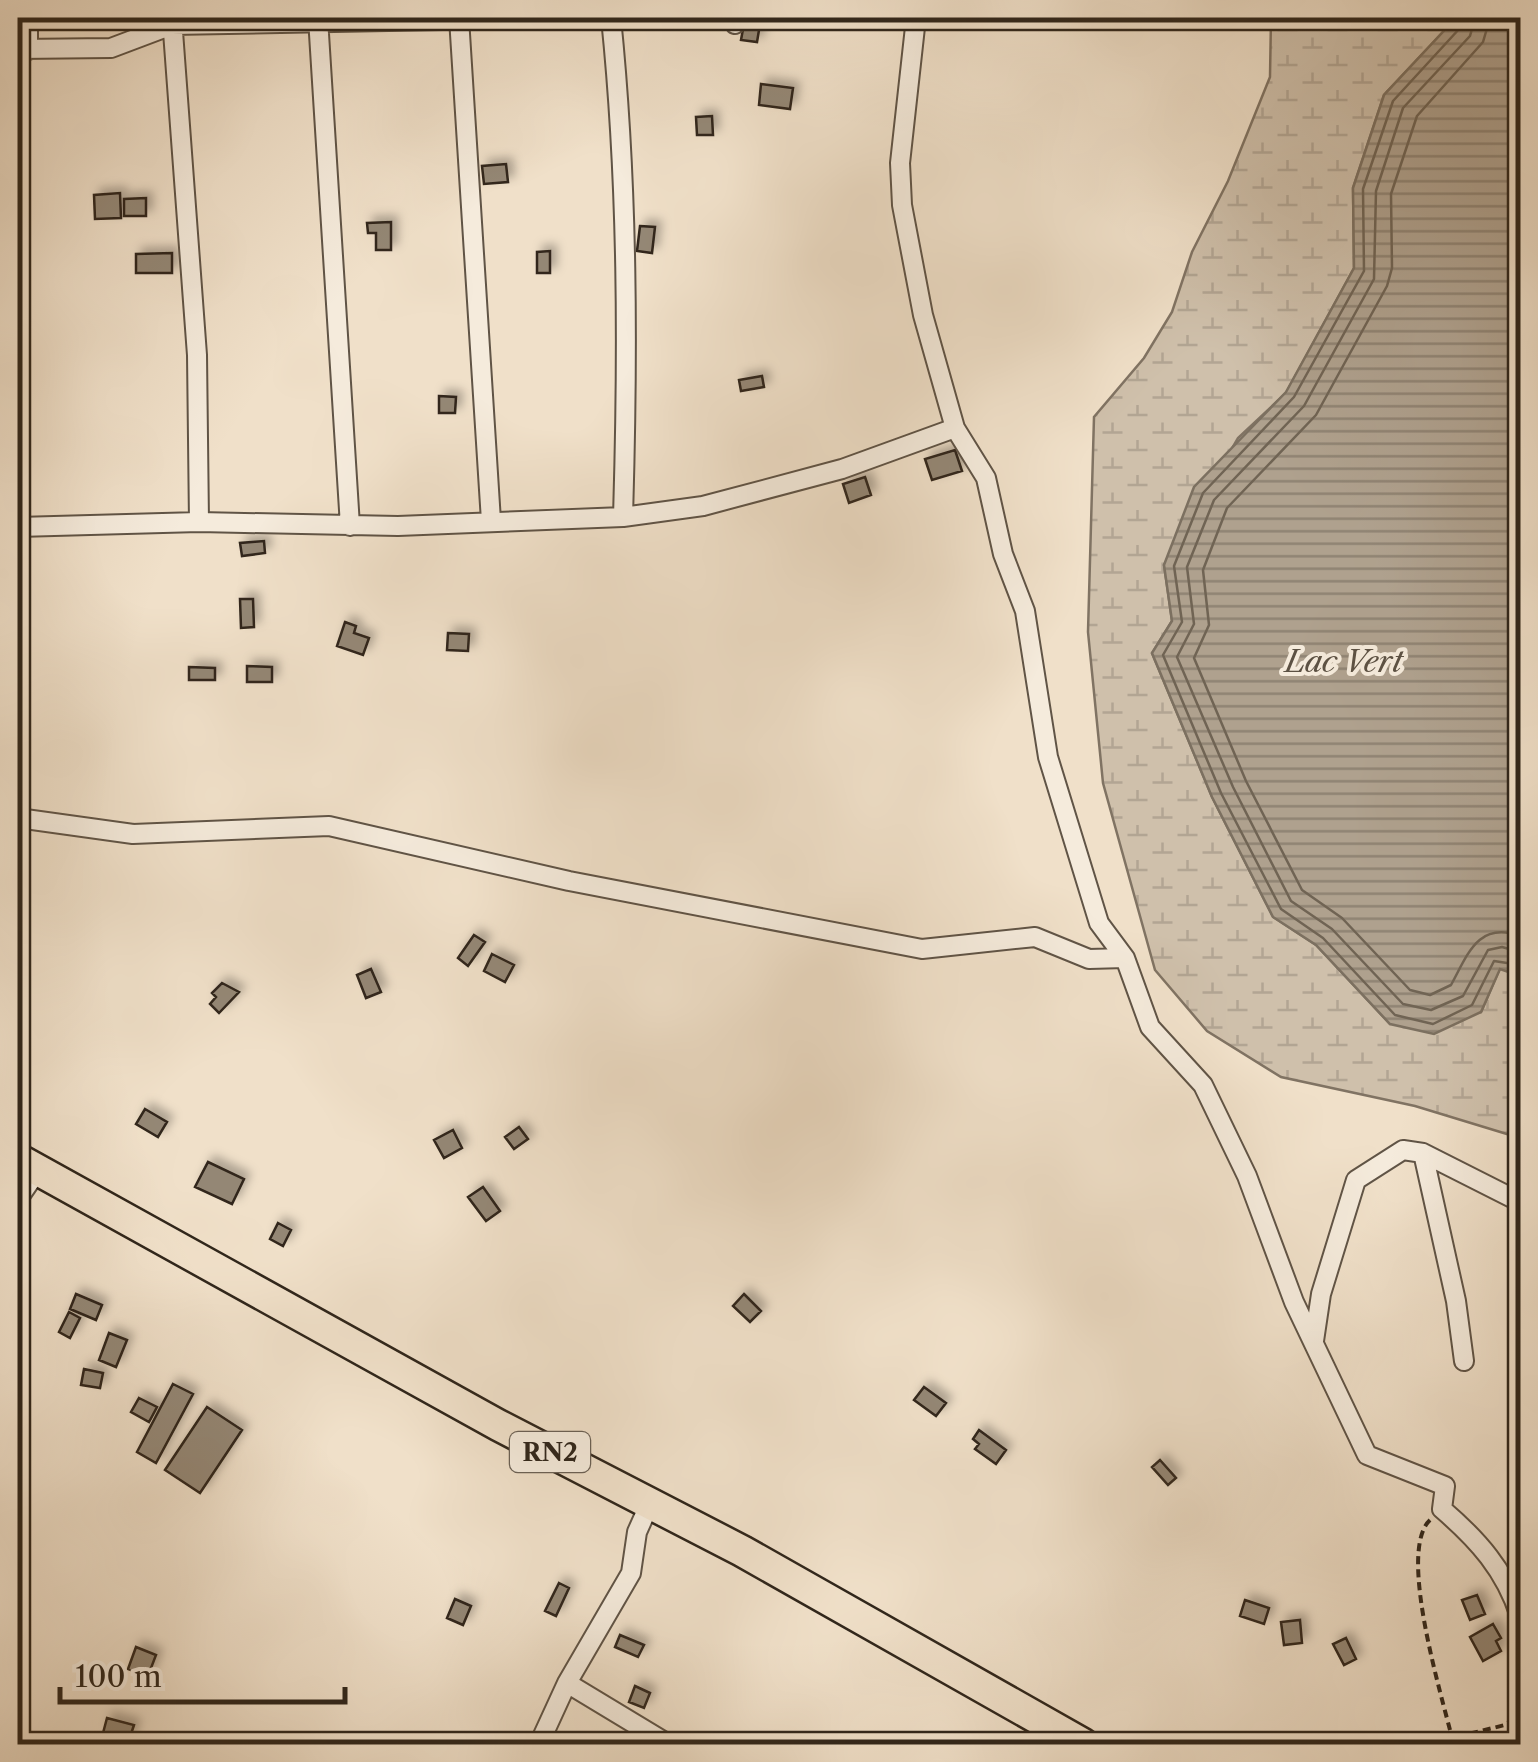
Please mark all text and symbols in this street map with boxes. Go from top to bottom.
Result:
water label: Lac Vert [1283,643,1404,680]
road number: RN2 [510,1432,590,1472]
scale bar [60,1642,345,1704]
text: 100 m [75,1658,162,1695]

